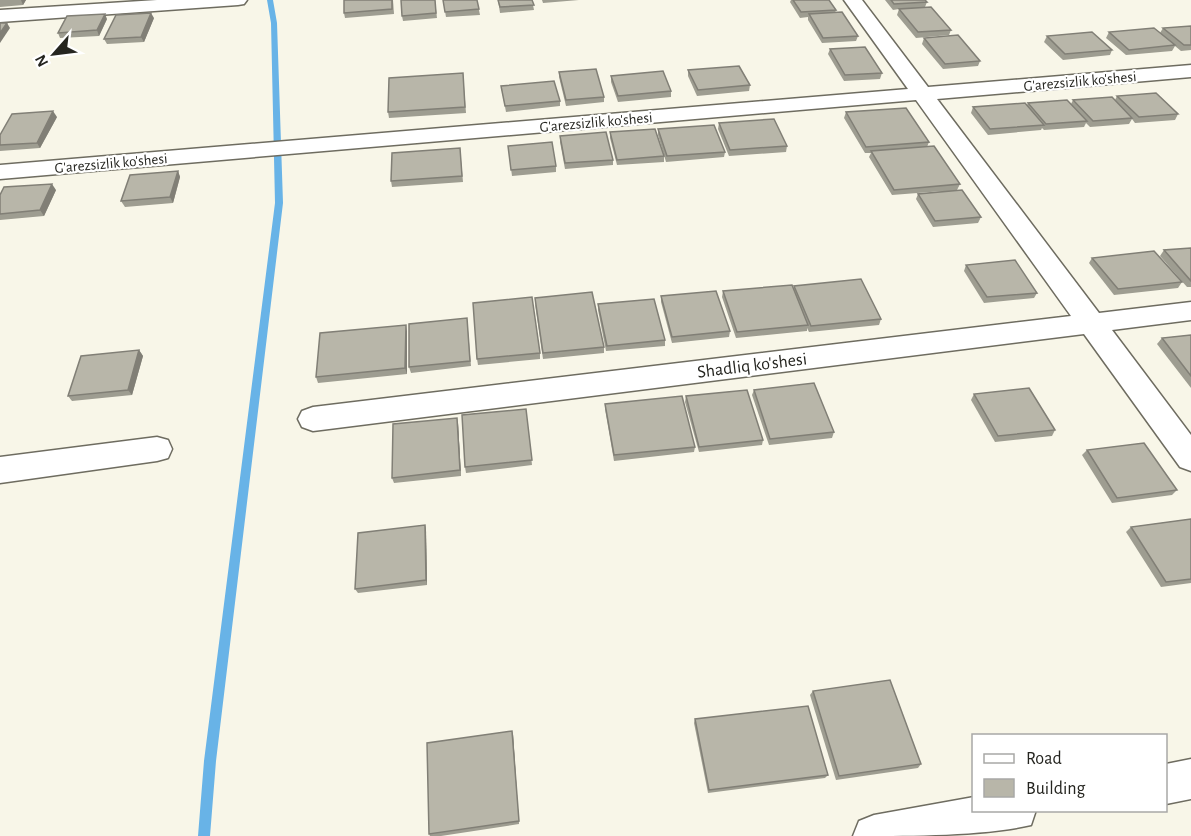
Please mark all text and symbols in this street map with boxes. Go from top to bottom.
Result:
north arrow [24,24,84,84]
text: N [32,52,51,69]
street label: G'arezsizlik ko'shesi [1023,69,1137,94]
street label: G'arezsizlik ko'shesi [539,110,653,135]
street label: G'arezsizlik ko'shesi [54,151,168,176]
street label: Shadliq ko'shesi [696,350,808,382]
legend [972,734,1167,812]
text: Road [1026,750,1062,768]
text: Building [1026,780,1086,798]

